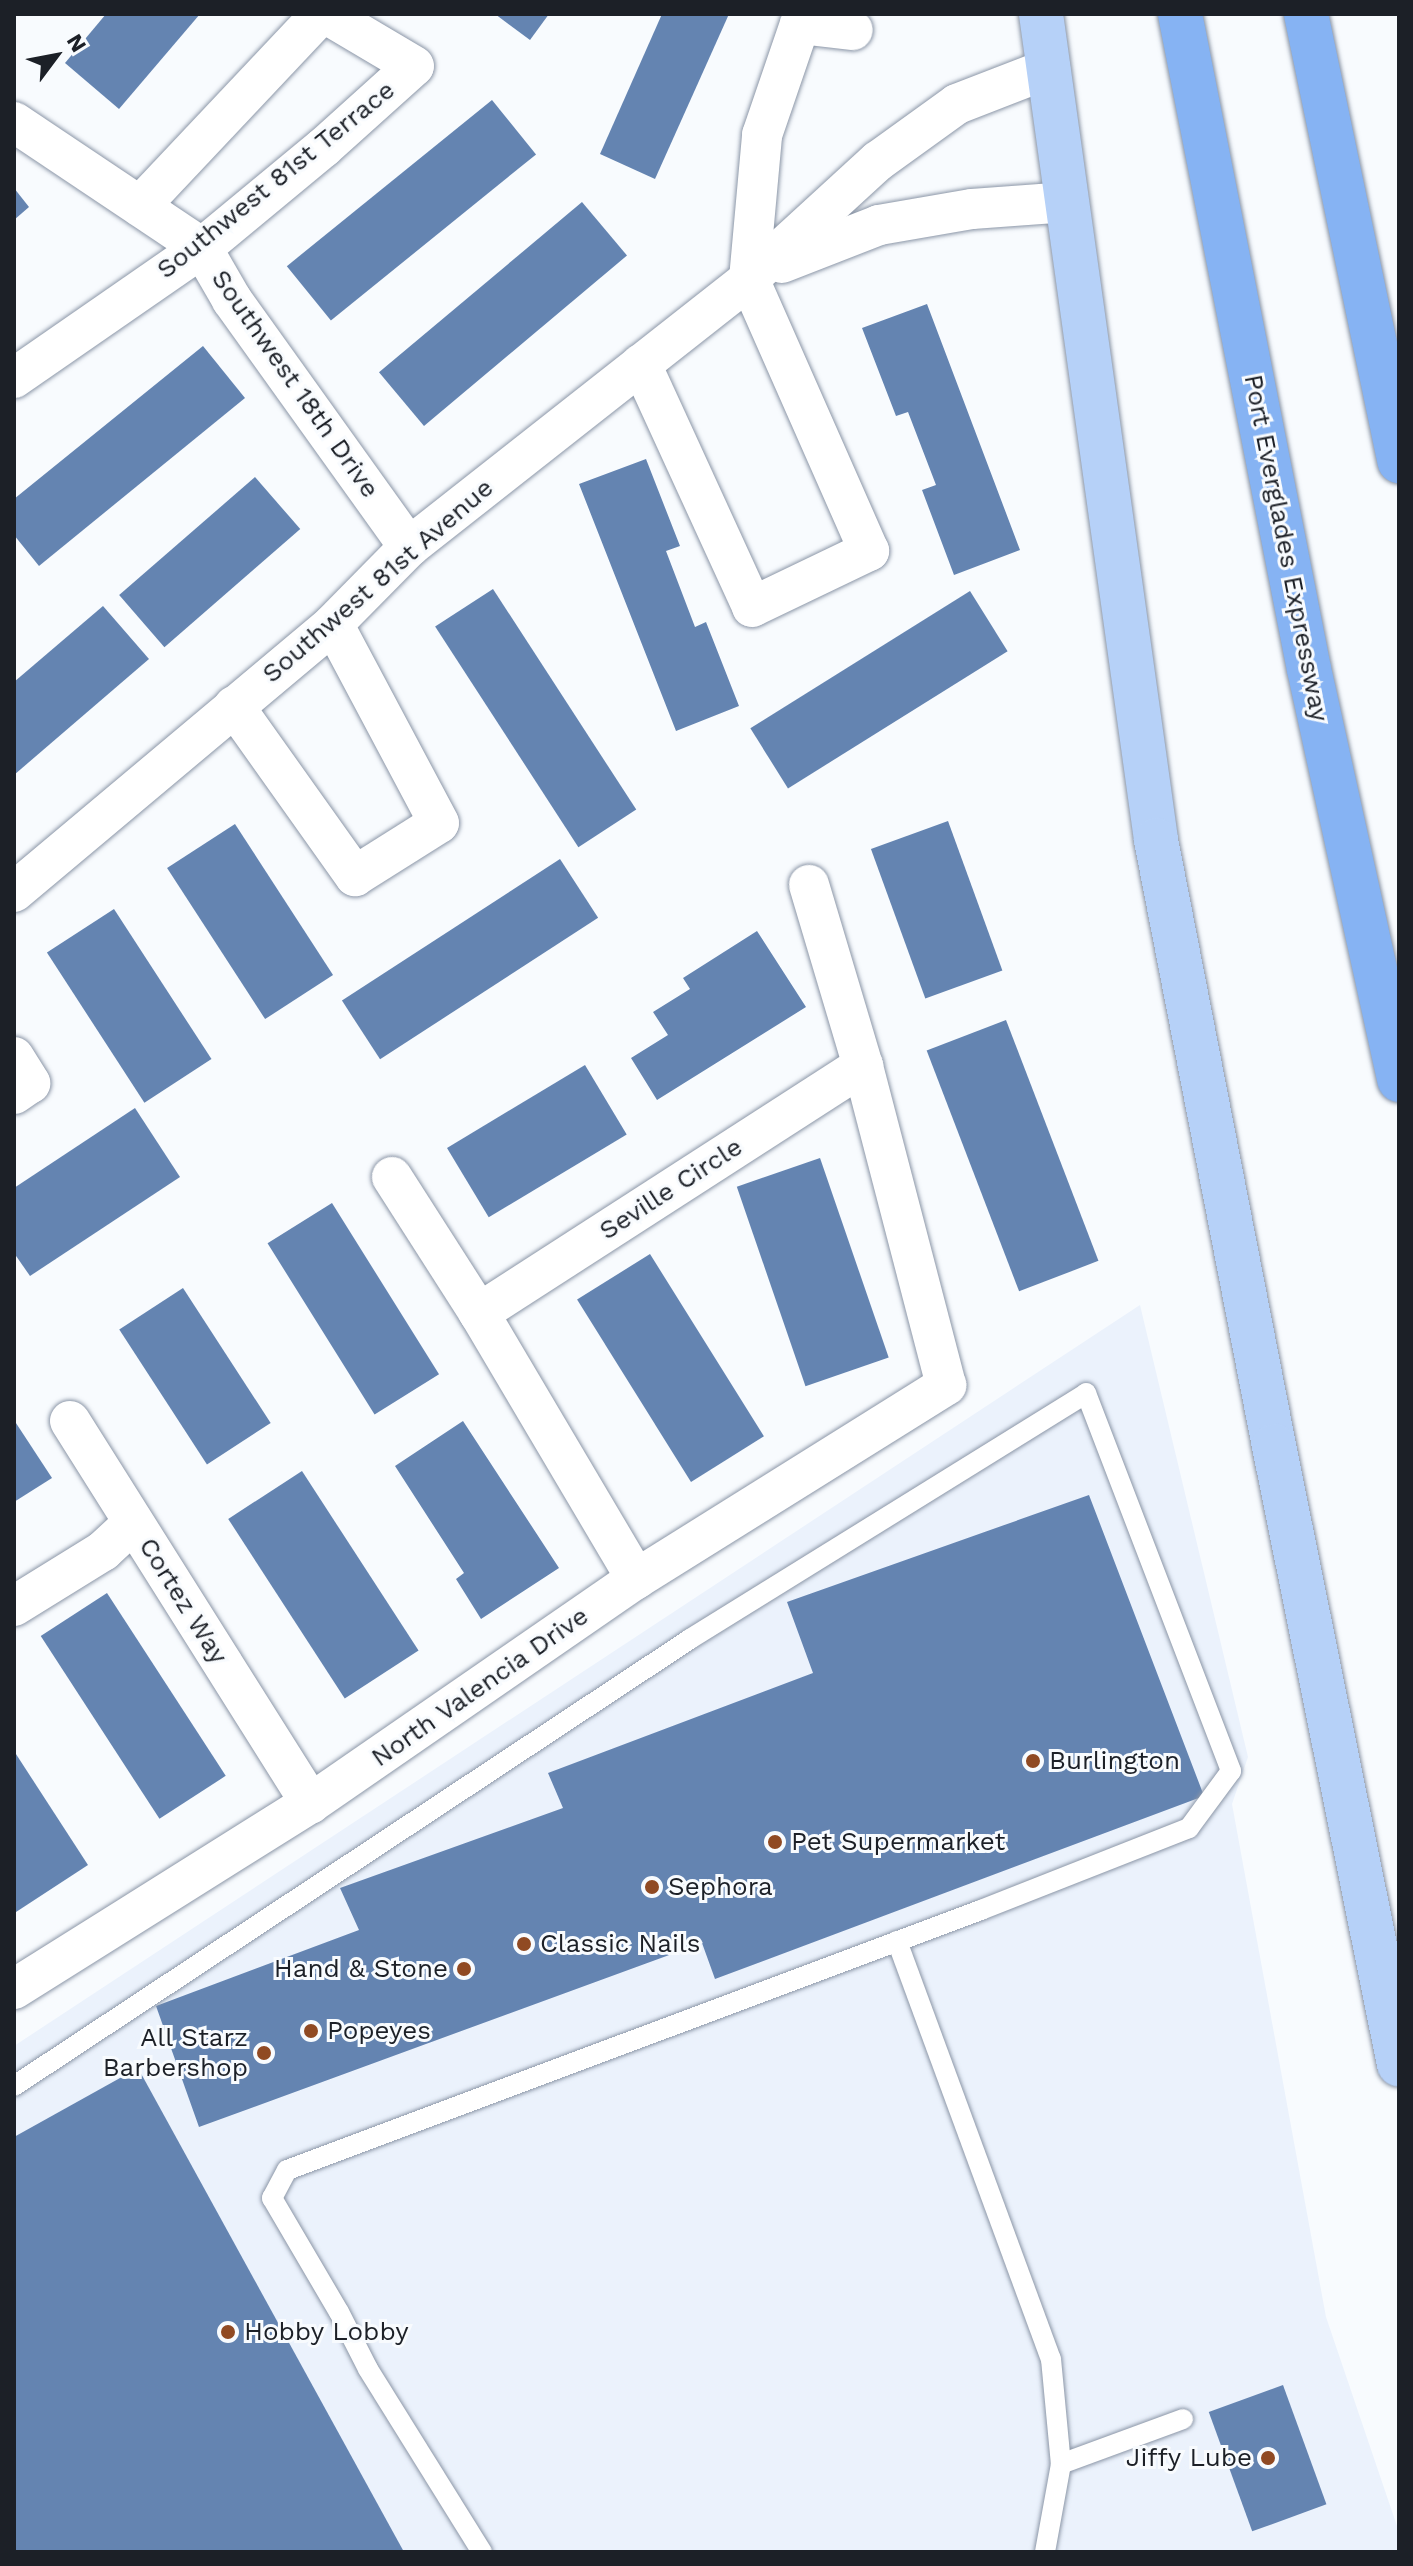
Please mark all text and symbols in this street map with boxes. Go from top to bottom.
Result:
north arrow [16,16,96,96]
text: N [62,29,92,57]
street label: Southwest 81st Terrace [151,74,401,286]
street label: Southwest 18th Drive [204,264,386,504]
street label: Port Everglades Expressway [1237,372,1335,724]
street label: Southwest 81st Avenue [256,472,500,690]
street label: Seville Circle [594,1131,748,1247]
street label: Cortez Way [132,1532,234,1670]
street label: North Valencia Drive [365,1600,595,1774]
place label: Burlington [1049,1745,1180,1777]
marker: Burlington [1024,1752,1042,1770]
place label: Pet Supermarket [791,1826,1005,1858]
marker: Pet Supermarket [766,1833,784,1851]
place label: Sephora [668,1871,773,1903]
marker: Sephora [643,1878,661,1896]
place label: Classic Nails [540,1928,700,1960]
marker: Classic Nails [515,1935,533,1953]
place label: Hand & Stone [274,1953,448,1985]
marker: Hand & Stone [455,1960,473,1978]
place label: Popeyes [327,2015,431,2047]
place label: All Starz Barbershop [103,2022,248,2084]
marker: Popeyes [302,2022,320,2040]
marker: All Starz Barbershop [255,2044,273,2062]
place label: Hobby Lobby [244,2316,409,2348]
marker: Hobby Lobby [219,2323,237,2341]
place label: Jiffy Lube [1125,2442,1252,2474]
marker: Jiffy Lube [1259,2449,1277,2467]

